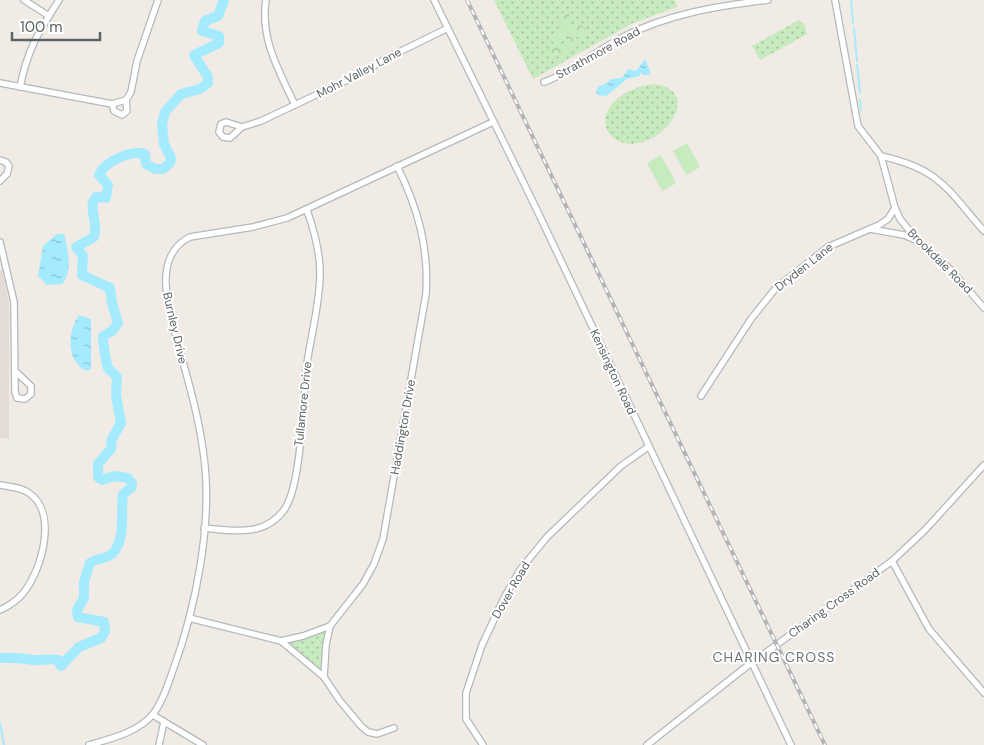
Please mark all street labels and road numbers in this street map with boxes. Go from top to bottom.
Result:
street label: Strathmore Road [553,23,643,83]
street label: Mohr Valley Lane [314,44,404,102]
street label: Brookdale Road [904,225,976,297]
street label: Dryden Lane [772,239,837,295]
street label: Burnley Drive [159,291,191,366]
street label: Kensington Road [586,327,640,417]
street label: Tullamore Drive [291,361,315,447]
street label: Haddington Drive [387,378,419,476]
street label: Dover Road [488,559,534,621]
street label: Charing Cross Road [785,564,883,642]

